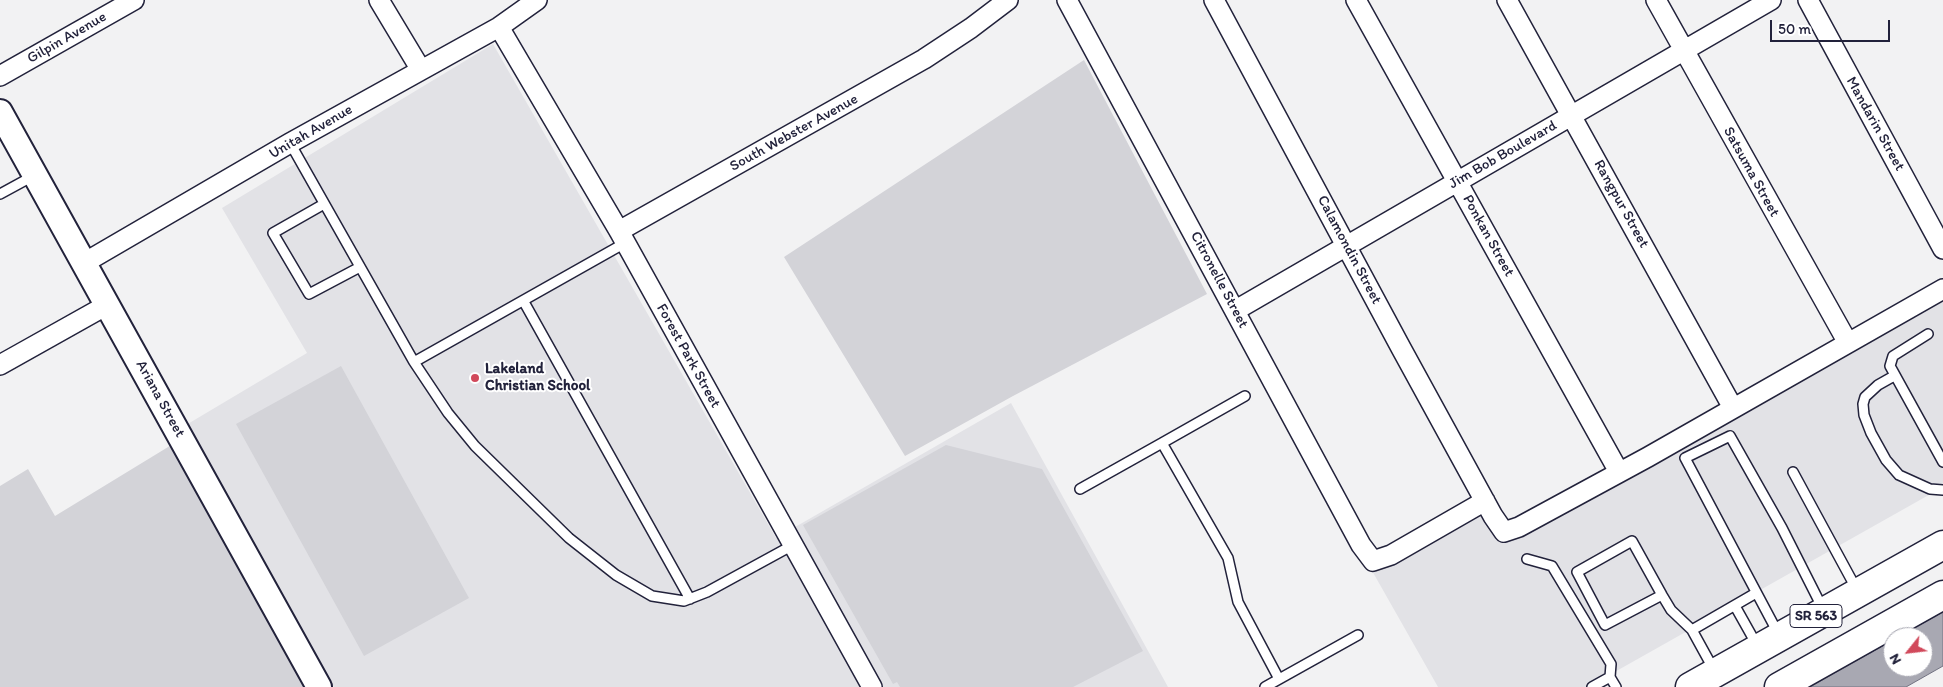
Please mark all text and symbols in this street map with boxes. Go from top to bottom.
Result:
street label: Gilpin Avenue [24,8,110,68]
scale bar [1773,10,1893,42]
text: 50 m [1778,20,1811,38]
street label: Mandarin Street [1842,74,1908,174]
street label: South Webster Avenue [727,90,861,176]
street label: Unitah Avenue [266,101,356,163]
street label: Jim Bob Boulevard [1446,117,1560,193]
street label: Satsuma Street [1719,124,1783,220]
street label: Rangpur Street [1589,157,1653,251]
street label: Ponkan Street [1458,192,1518,280]
street label: Calamondin Street [1313,193,1385,307]
street label: Citronelle Street [1186,229,1252,331]
street label: Forest Park Street [652,301,724,411]
street label: Ariana Street [131,357,189,441]
place label: Lakeland Christian School [485,360,590,395]
marker: Lakeland Christian School [469,372,481,384]
road number: SR 563 [1790,604,1842,628]
north arrow [1883,627,1933,677]
text: N [1886,651,1905,667]

